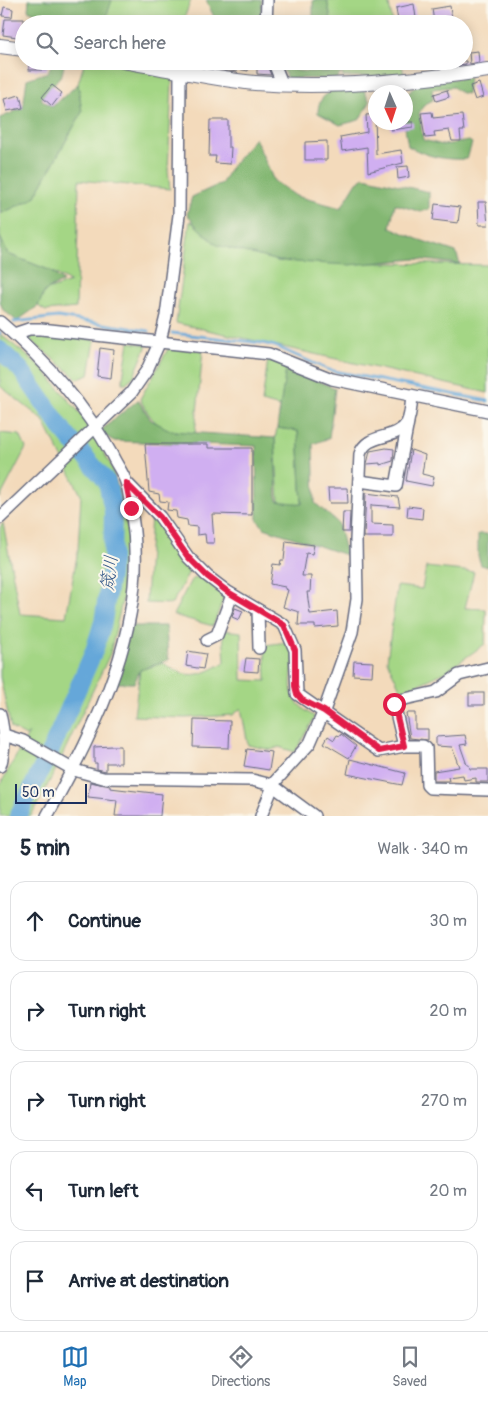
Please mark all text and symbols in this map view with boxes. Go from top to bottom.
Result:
search box [15,15,473,70]
icon: search [33,29,61,57]
text: Search here [73,31,166,55]
north arrow [368,85,413,130]
route end [120,497,143,520]
water label: 筬川 [96,554,123,592]
route start [383,693,406,716]
scale bar [15,781,88,804]
text: 50 m [22,784,55,801]
text: 5 min [20,835,70,862]
text: Walk · 340 m [377,839,468,859]
icon: ahead [21,907,49,935]
text: Continue [68,909,141,933]
text: 30 m [429,911,467,931]
icon: right [21,997,49,1025]
text: Turn right [68,999,146,1023]
text: 20 m [429,1001,467,1021]
icon: right [21,1087,49,1115]
text: Turn right [68,1089,146,1113]
text: 270 m [421,1091,467,1111]
icon: left [21,1177,49,1205]
text: Turn left [68,1179,138,1203]
text: 20 m [429,1181,467,1201]
icon: arrive [21,1267,49,1295]
text: Arrive at destination [68,1269,229,1293]
tab: Map [61,1343,89,1390]
tab: Directions [211,1343,270,1390]
tab: Saved [392,1343,427,1390]

